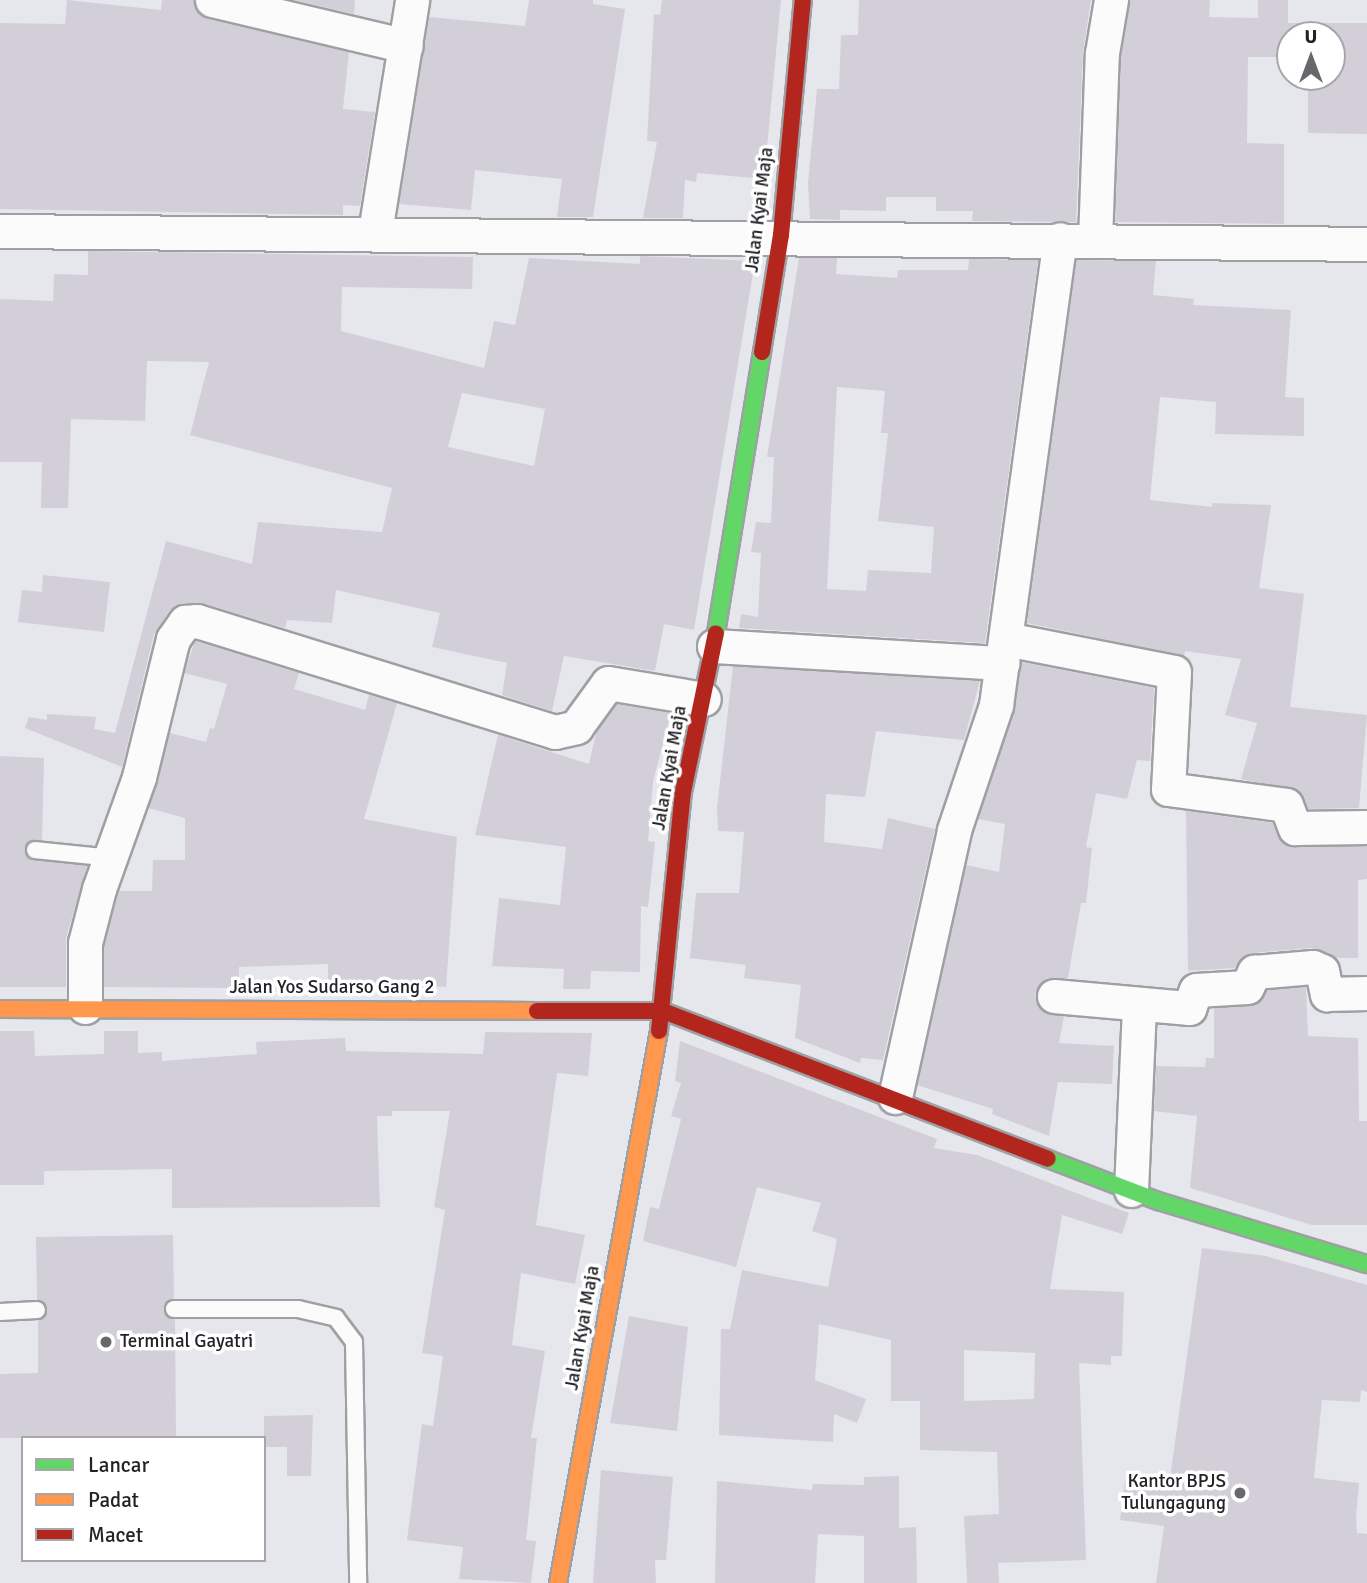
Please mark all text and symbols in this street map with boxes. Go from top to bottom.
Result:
north arrow [1276,21,1346,91]
text: U [1305,25,1317,49]
street label: Jalan Kyai Maja [741,146,779,274]
street label: Jalan Kyai Maja [648,704,692,832]
street label: Jalan Yos Sudarso Gang 2 [230,977,434,999]
street label: Jalan Kyai Maja [561,1264,605,1392]
place label: Terminal Gayatri [120,1331,253,1353]
marker: Terminal Gayatri [98,1334,114,1350]
legend [21,1436,266,1562]
text: Lancar [88,1452,149,1478]
place label: Kantor BPJS Tulungagung [1121,1471,1226,1515]
marker: Kantor BPJS Tulungagung [1232,1485,1248,1501]
text: Padat [88,1487,139,1513]
text: Macet [88,1522,143,1548]

